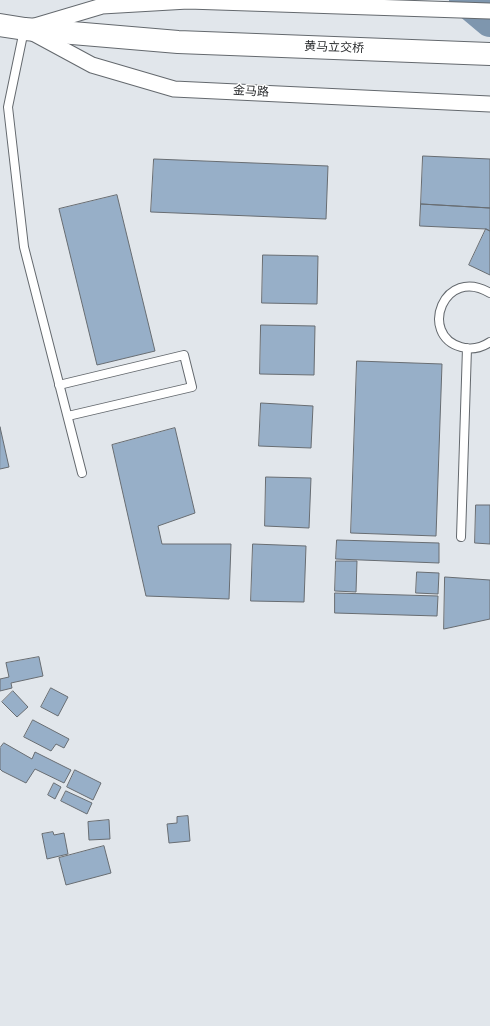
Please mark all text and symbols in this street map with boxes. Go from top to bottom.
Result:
street label: 黄马立交桥 [304,40,364,56]
street label: 金马路 [233,84,269,100]

